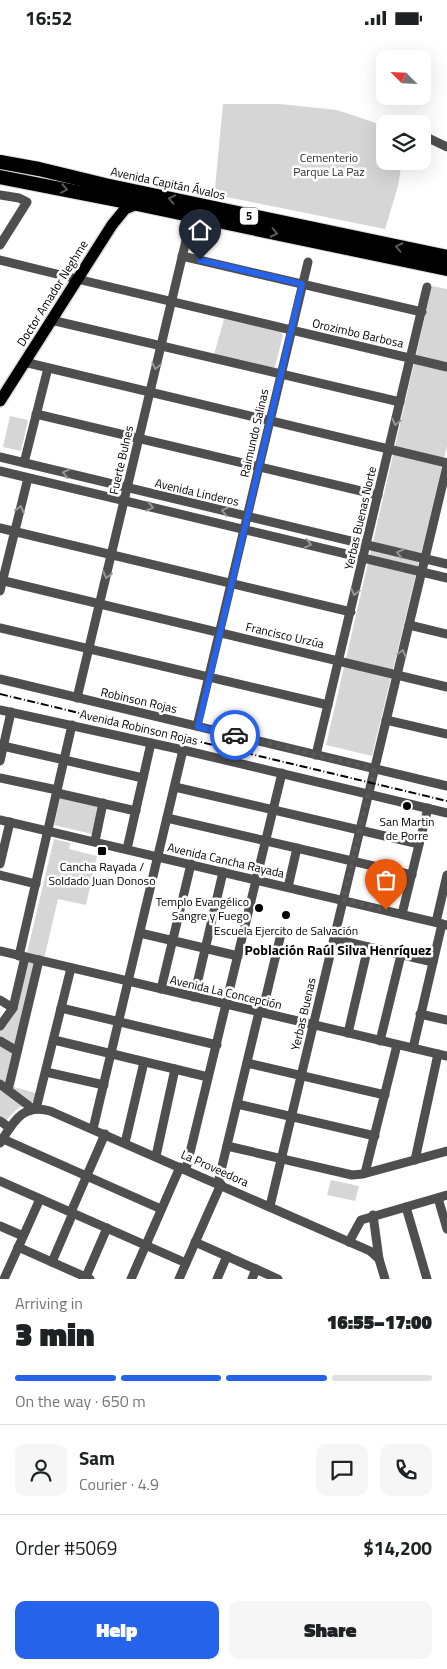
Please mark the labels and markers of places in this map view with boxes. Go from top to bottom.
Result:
pin [179,209,221,260]
marker: San Martin de Porre [401,800,413,812]
place label: San Martin de Porre [379,812,435,845]
marker: Cancha Rayada / Soldado Juan Donoso [96,845,108,857]
place label: Cancha Rayada / Soldado Juan Donoso [48,857,156,890]
pin [365,859,407,910]
place label: Templo Evangélico Sangre y Fuego [156,892,249,925]
marker: Templo Evangélico Sangre y Fuego [253,902,265,914]
marker: Escuela Ejercito de Salvación [280,909,292,921]
place label: Escuela Ejercito de Salvación [214,921,358,940]

